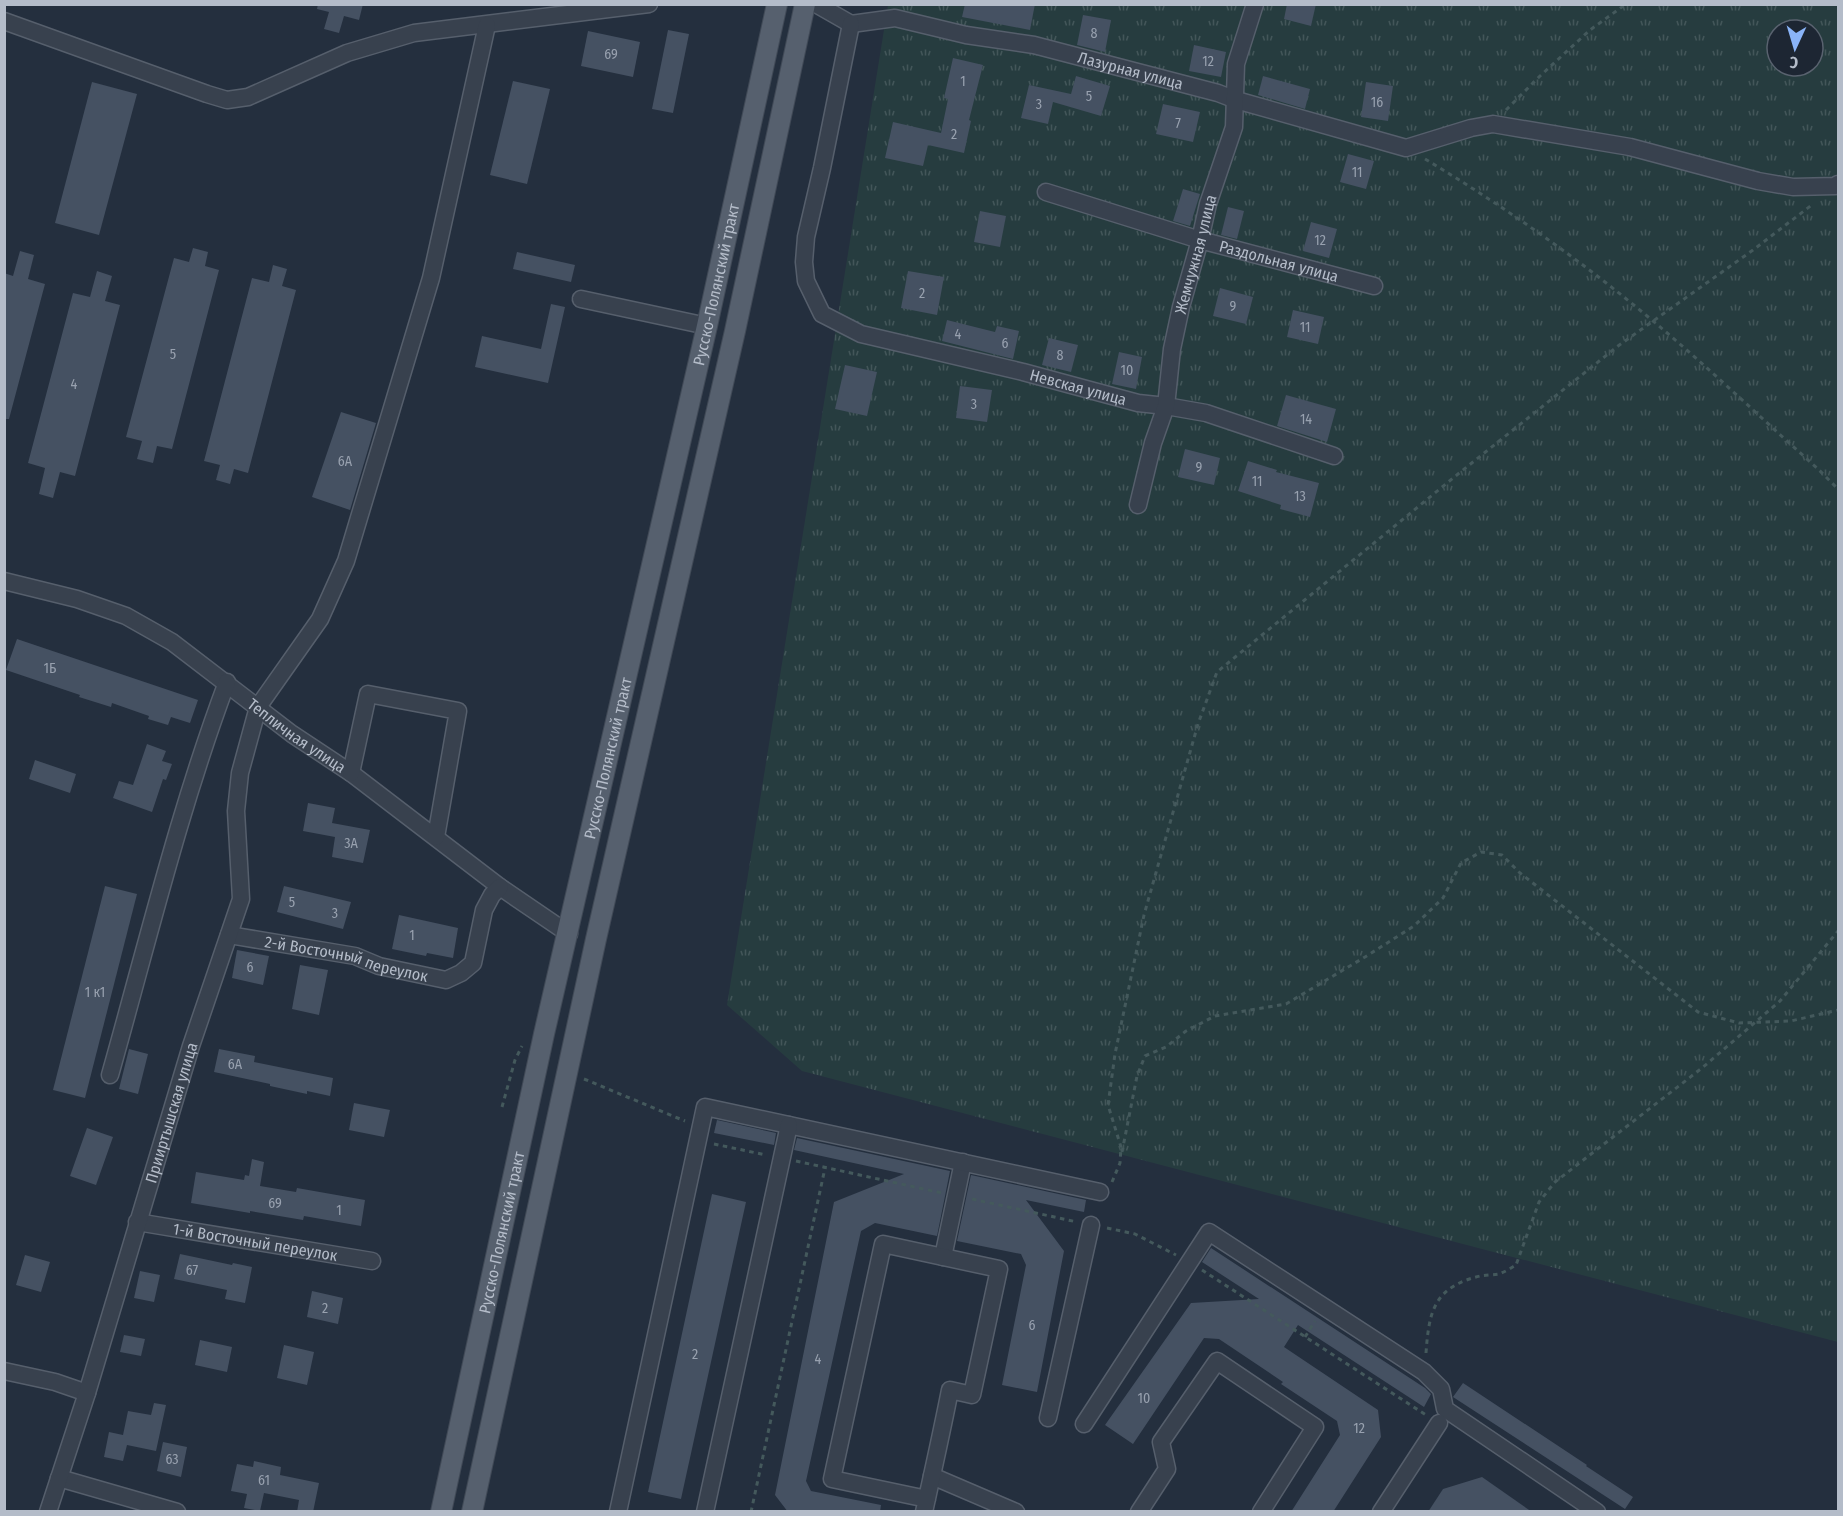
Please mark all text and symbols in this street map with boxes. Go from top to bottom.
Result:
north arrow [1765,18,1825,78]
house number: 8 [1091,25,1098,42]
house number: 69 [604,46,618,63]
street label: Лазурная улица [1076,47,1185,93]
house number: 12 [1202,53,1214,70]
text: С [1789,53,1799,72]
house number: 1 [960,73,966,90]
house number: 5 [1086,88,1092,105]
house number: 16 [1371,94,1383,111]
house number: 3 [1036,96,1042,113]
house number: 7 [1175,115,1181,132]
house number: 2 [951,126,957,143]
house number: 11 [1352,164,1362,181]
street label: Жемчужная улица [1170,192,1220,315]
street label: Русско-Полянский тракт [689,201,743,367]
house number: 12 [1314,232,1326,249]
street label: Раздольная улица [1217,236,1341,286]
house number: 2 [919,285,925,302]
house number: 9 [1230,298,1237,315]
house number: 11 [1300,319,1310,336]
house number: 4 [955,326,962,343]
house number: 6 [1002,335,1009,352]
house number: 5 [170,346,176,363]
house number: 8 [1057,347,1064,364]
house number: 10 [1121,362,1133,379]
street label: Невская улица [1028,365,1129,409]
house number: 4 [71,376,78,393]
house number: 3 [971,396,977,413]
house number: 14 [1300,411,1312,428]
house number: 6А [338,453,353,470]
house number: 9 [1196,459,1203,476]
house number: 11 [1252,473,1262,490]
house number: 13 [1294,488,1306,505]
house number: 1Б [44,660,56,677]
street label: Русско-Полянский тракт [580,675,635,841]
street label: Тепличная улица [244,694,350,777]
house number: 3А [344,835,358,852]
house number: 5 [289,894,295,911]
house number: 3 [332,905,338,922]
house number: 1 [409,927,415,944]
street label: 2-й Восточный переулок [263,932,430,986]
house number: 6 [247,959,254,976]
house number: 1 к1 [85,984,105,1001]
street label: Прииртышская улица [141,1040,201,1185]
house number: 6А [228,1056,243,1073]
street label: Русско-Полянский тракт [475,1149,528,1315]
house number: 69 [268,1195,282,1212]
house number: 1 [336,1202,342,1219]
street label: 1-й Восточный переулок [172,1219,340,1265]
house number: 67 [186,1262,198,1279]
house number: 2 [322,1300,328,1317]
house number: 6 [1029,1317,1036,1334]
house number: 2 [692,1346,698,1363]
house number: 4 [815,1351,822,1368]
house number: 10 [1138,1390,1150,1407]
house number: 12 [1353,1420,1365,1437]
house number: 63 [165,1451,179,1468]
house number: 61 [258,1472,270,1489]

